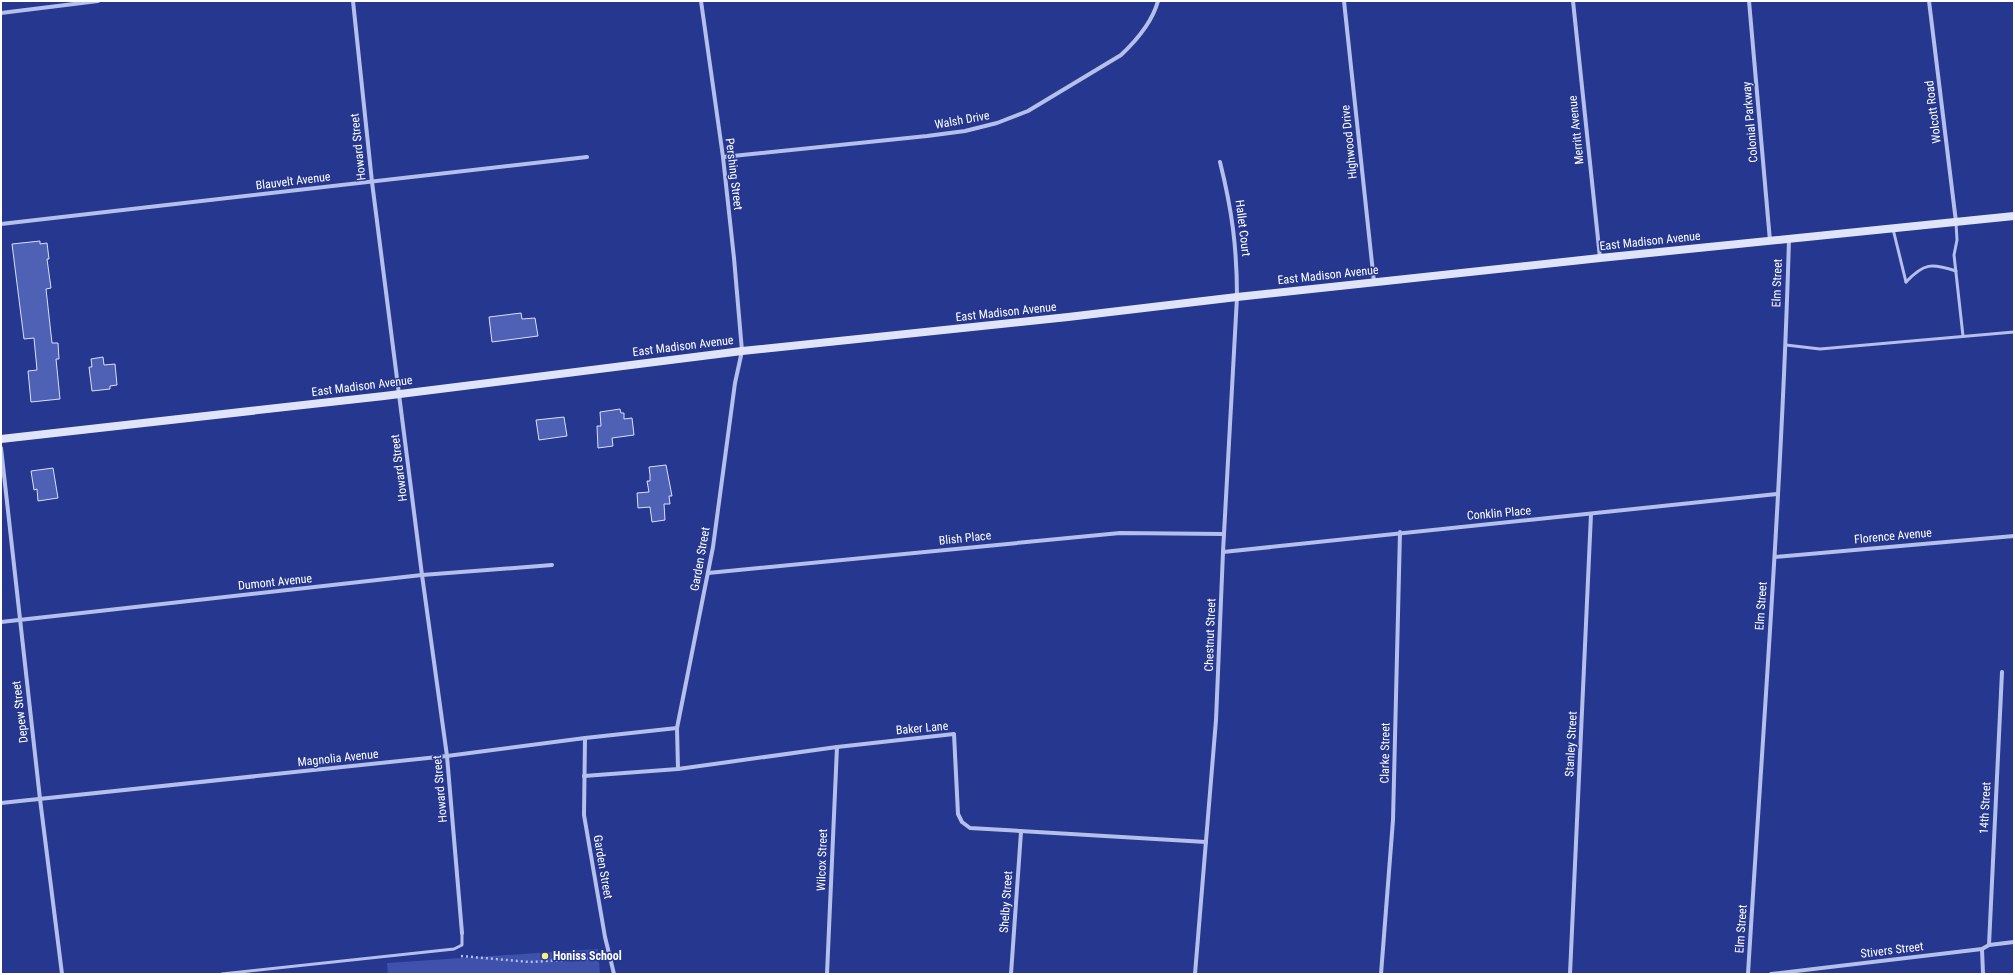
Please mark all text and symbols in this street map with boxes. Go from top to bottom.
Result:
street label: Wolcott Road [1922,80,1944,144]
street label: Colonial Parkway [1739,81,1761,163]
street label: Merritt Avenue [1565,95,1587,165]
street label: Highwood Drive [1338,104,1360,180]
street label: Walsh Drive [933,108,991,132]
street label: Howard Street [347,112,368,181]
street label: Pershing Street [723,137,745,211]
street label: Blauvelt Avenue [255,169,332,193]
street label: Hallet Court [1233,199,1253,257]
street label: East Madison Avenue [1599,229,1702,253]
street label: Elm Street [1769,258,1785,308]
street label: East Madison Avenue [1277,263,1380,287]
street label: East Madison Avenue [955,300,1058,324]
street label: East Madison Avenue [632,333,735,359]
street label: East Madison Avenue [311,373,414,399]
street label: Howard Street [388,433,410,502]
street label: Conklin Place [1466,503,1532,523]
street label: Garden Street [687,526,713,592]
street label: Florence Avenue [1854,526,1933,546]
street label: Blish Place [938,528,992,548]
street label: Dumont Avenue [237,571,313,593]
street label: Elm Street [1752,581,1770,631]
street label: Chestnut Street [1202,598,1218,672]
street label: Depew Street [9,680,31,744]
street label: Stanley Street [1562,710,1580,777]
street label: Baker Lane [895,719,949,737]
street label: Clarke Street [1377,722,1393,783]
street label: Magnolia Avenue [297,747,379,769]
street label: Howard Street [430,754,450,823]
street label: 14th Street [1977,781,1993,834]
street label: Wilcox Street [814,828,830,891]
street label: Garden Street [590,834,616,900]
street label: Shelby Street [997,870,1015,933]
street label: Elm Street [1732,904,1750,954]
street label: Stivers Street [1860,939,1925,961]
place label: Honiss School [553,949,622,963]
marker: Honiss School [540,951,550,961]

